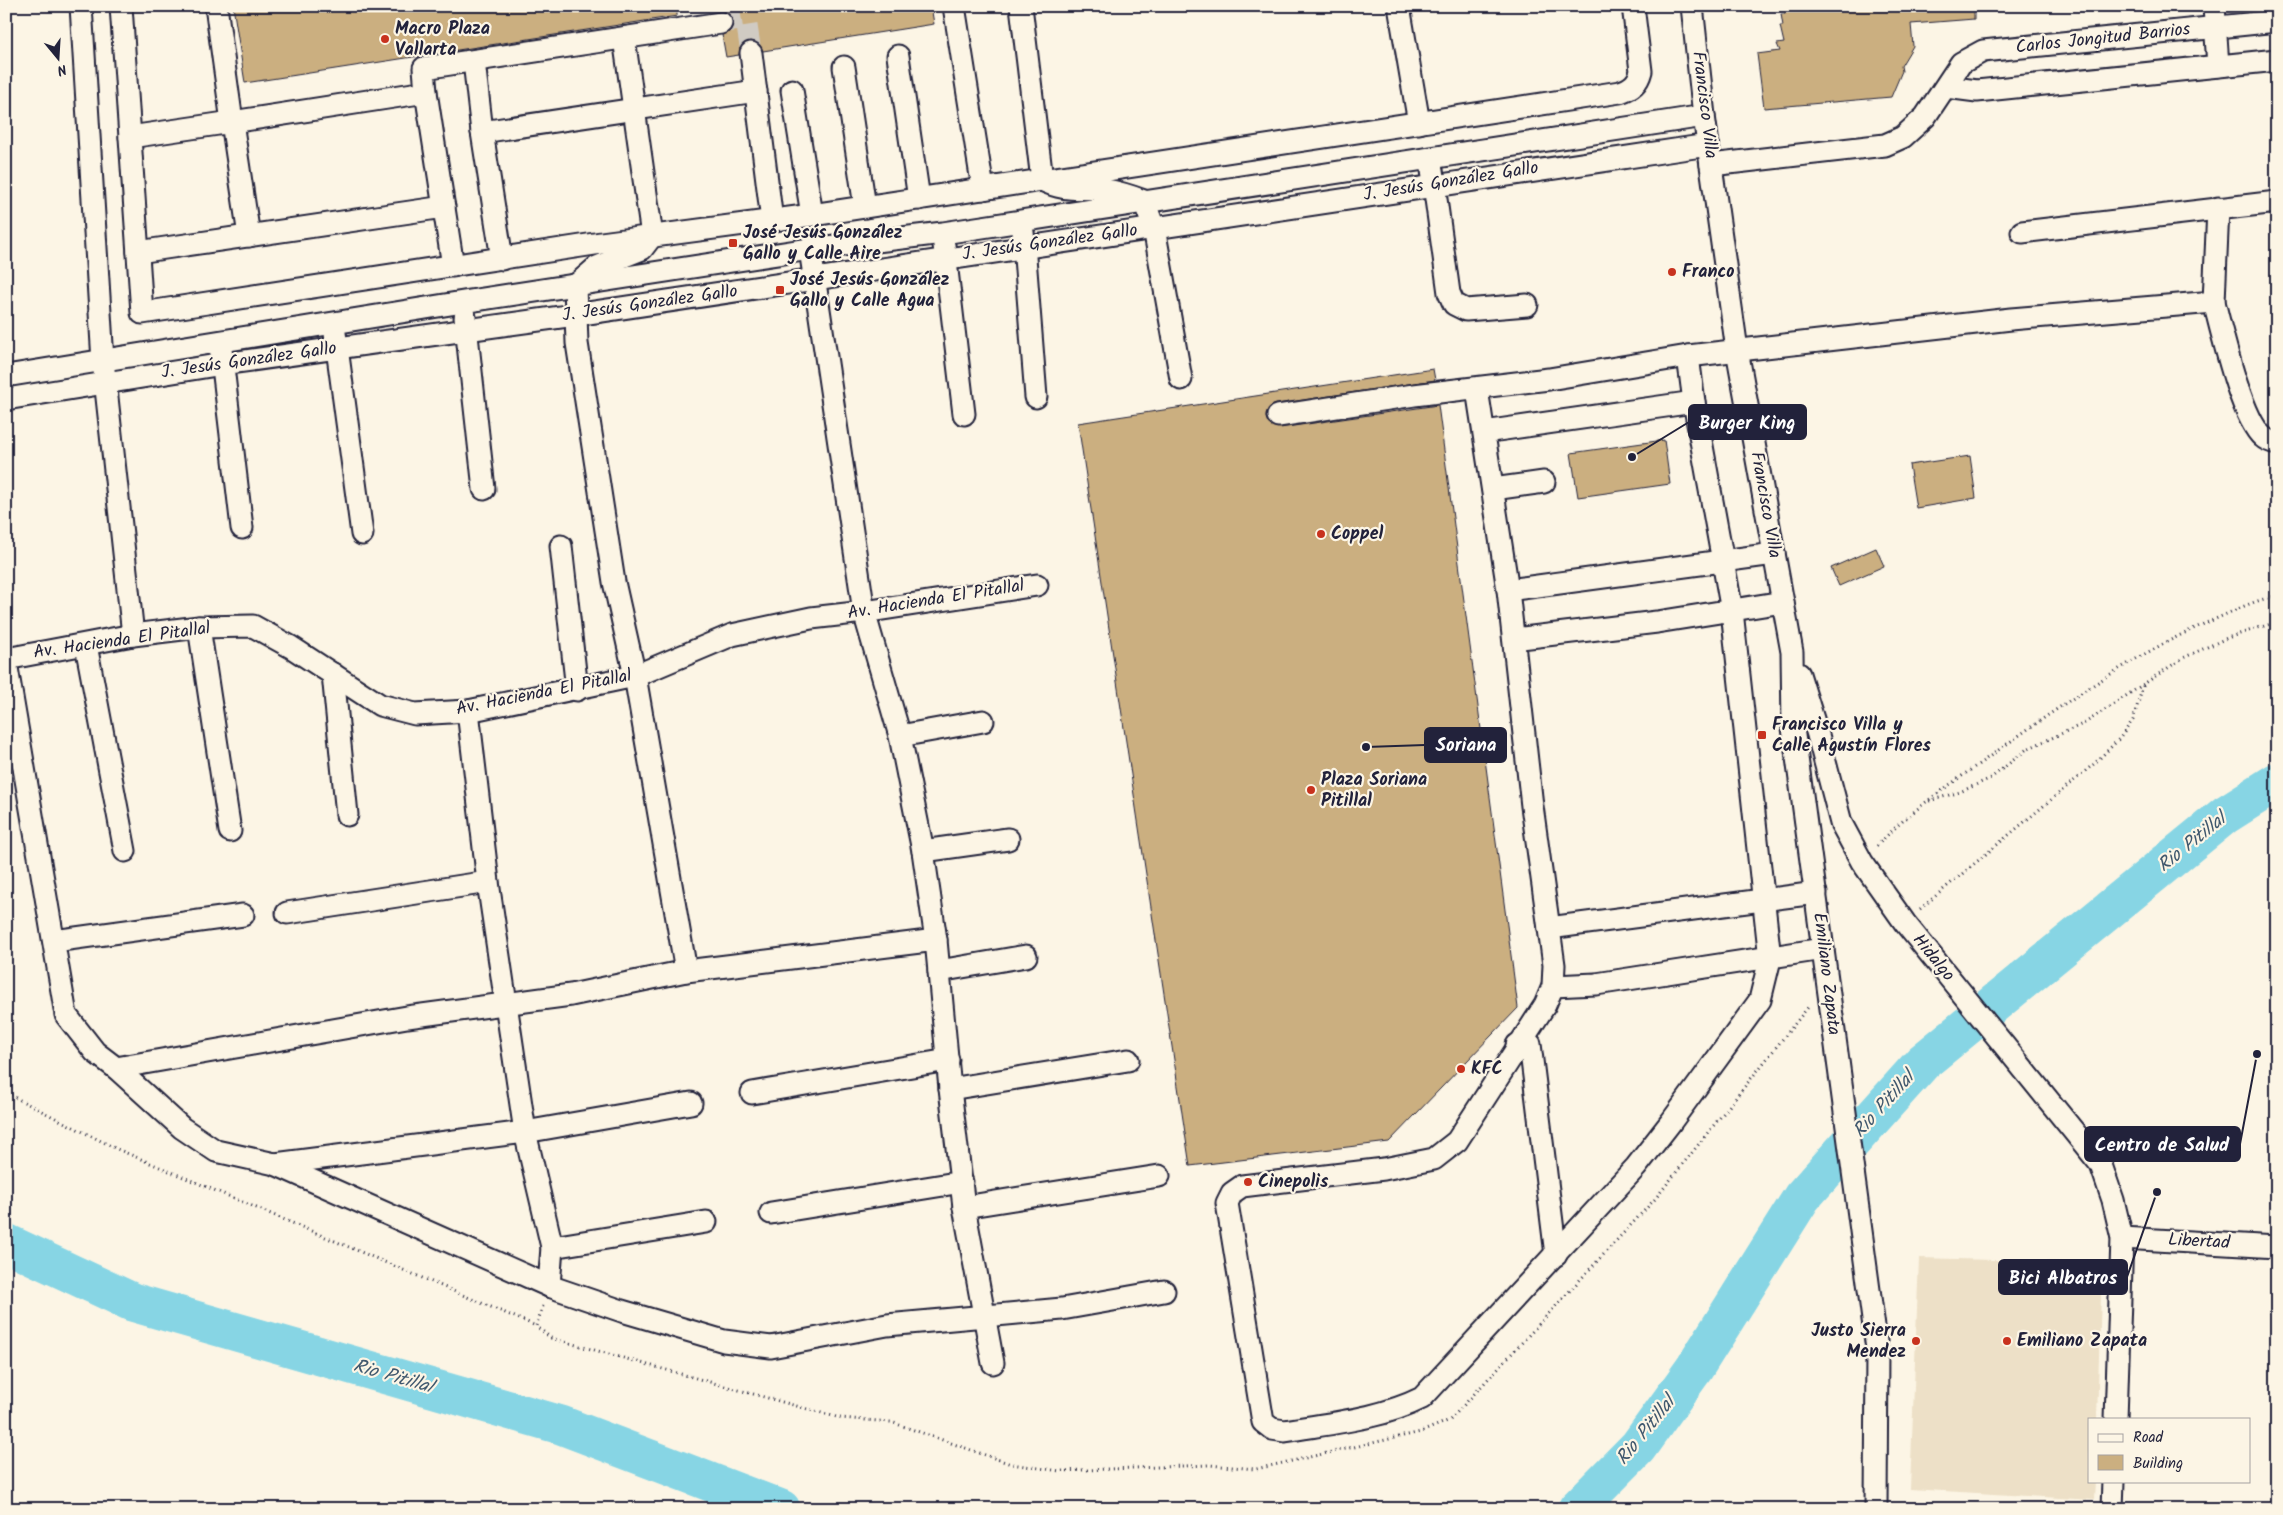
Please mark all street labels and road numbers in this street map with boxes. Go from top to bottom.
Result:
street label: Carlos Jongitud Barrios [2014,15,2192,63]
street label: Francisco Villa [1683,50,1725,160]
street label: J. Jesús González Gallo [1361,154,1541,210]
street label: J. Jesús González Gallo [960,216,1140,270]
street label: J. Jesús González Gallo [560,277,740,331]
street label: J. Jesús González Gallo [159,334,339,388]
street label: Francisco Villa [1741,449,1789,561]
street label: Av. Hacienda El Pitallal [846,572,1027,628]
street label: Av. Hacienda El Pitallal [32,614,213,668]
street label: Av. Hacienda El Pitallal [454,662,635,724]
street label: Emiliano Zapata [1804,911,1848,1037]
street label: Hidalgo [1904,928,1962,988]
street label: Libertad [2167,1226,2232,1258]

